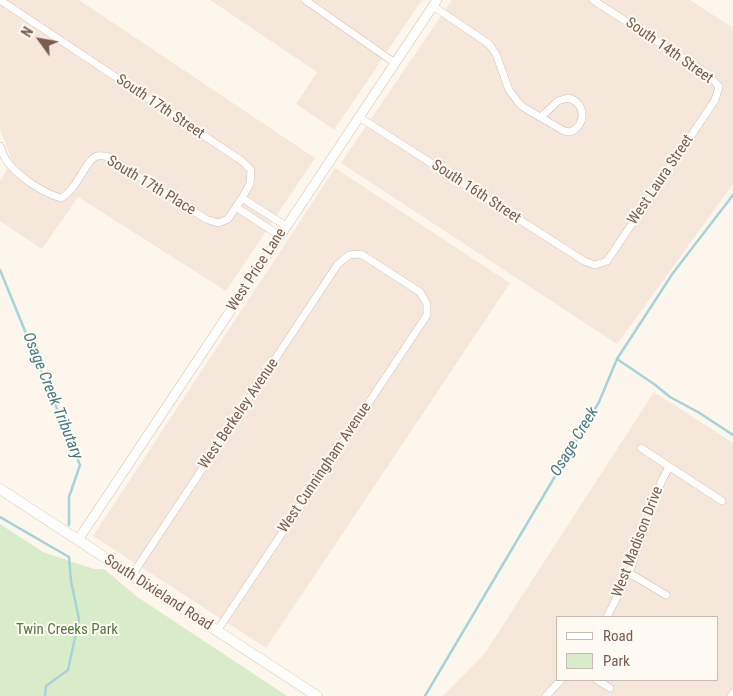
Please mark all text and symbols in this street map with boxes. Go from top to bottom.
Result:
street label: South 14th Street [622,14,716,88]
north arrow [15,15,65,65]
text: N [18,24,36,40]
street label: South 17th Street [112,71,208,143]
street label: West Laura Street [624,132,698,228]
street label: South 17th Place [103,152,199,220]
street label: South 16th Street [428,156,524,228]
street label: West Price Lane [224,225,290,315]
water label: Osage Creek Tributary [18,330,86,462]
street label: West Berkeley Avenue [195,355,283,473]
street label: West Cunningham Avenue [275,399,375,537]
water label: Osage Creek [547,404,603,480]
street label: West Madison Drive [609,484,667,600]
street label: South Dixieland Road [100,551,216,635]
legend [556,616,718,681]
park label: Twin Creeks Park [16,621,118,639]
text: Road [603,627,633,645]
text: Park [603,652,630,670]

